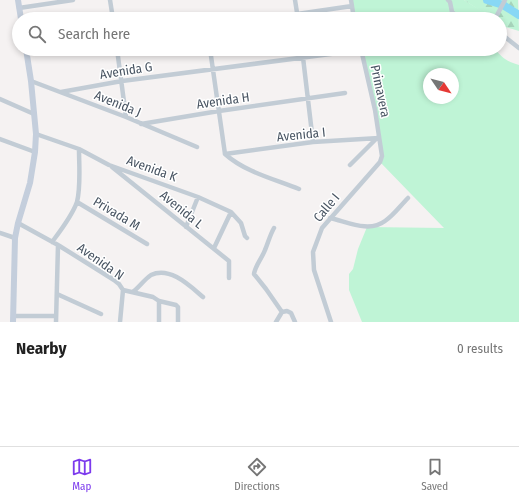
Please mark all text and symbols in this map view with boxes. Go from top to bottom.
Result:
search box [12,12,507,56]
icon: search [26,23,48,45]
text: Search here [58,25,130,43]
street label: Avenida G [99,59,153,82]
street label: Primavera [368,64,393,119]
north arrow [423,68,459,104]
street label: Avenida J [92,87,143,120]
street label: Avenida H [196,89,251,112]
street label: Avenida I [276,124,326,145]
street label: Avenida K [125,152,179,185]
street label: Avenida L [157,187,207,231]
street label: Calle I [310,190,343,225]
street label: Privada M [91,194,143,233]
street label: Avenida N [75,240,127,283]
text: Nearby [16,338,67,359]
text: 0 results [457,341,503,356]
tab: Map [71,456,93,493]
tab: Directions [234,456,280,493]
tab: Saved [421,456,448,493]

